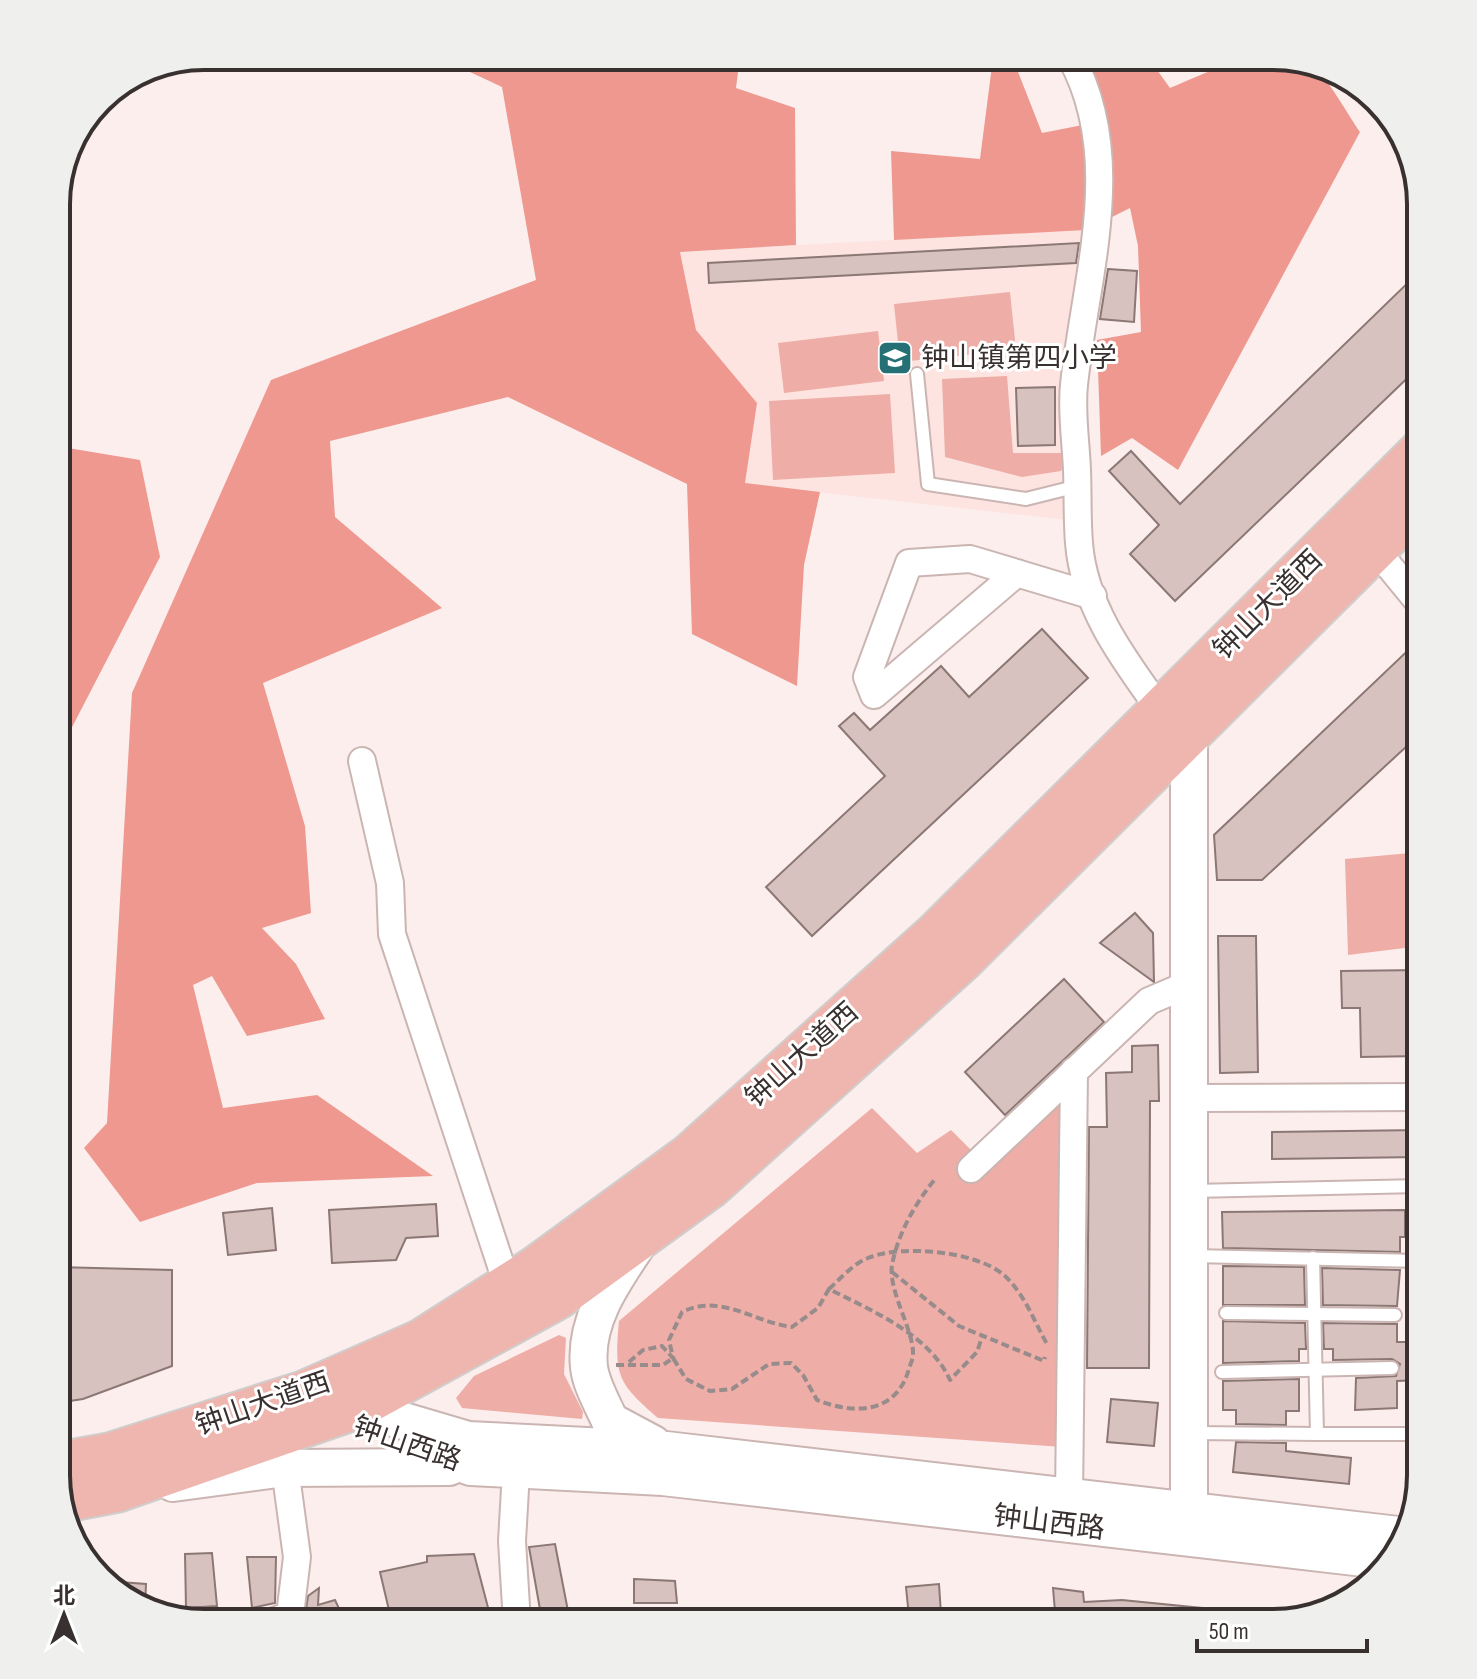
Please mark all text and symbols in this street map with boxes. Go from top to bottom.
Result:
school or university icon: 钟山镇第四小学 [876,339,914,377]
place label: 钟山镇第四小学 [921,342,1117,375]
street label: 钟山大道西 [1207,544,1329,666]
street label: 钟山大道西 [739,996,865,1114]
street label: 钟山大道西 [191,1366,335,1442]
street label: 钟山西路 [349,1410,465,1478]
street label: 钟山西路 [991,1500,1107,1546]
north arrow [24,1575,104,1655]
text: 北 [53,1583,75,1610]
scale bar [1197,1603,1367,1653]
text: 50 m [1209,1617,1249,1646]

